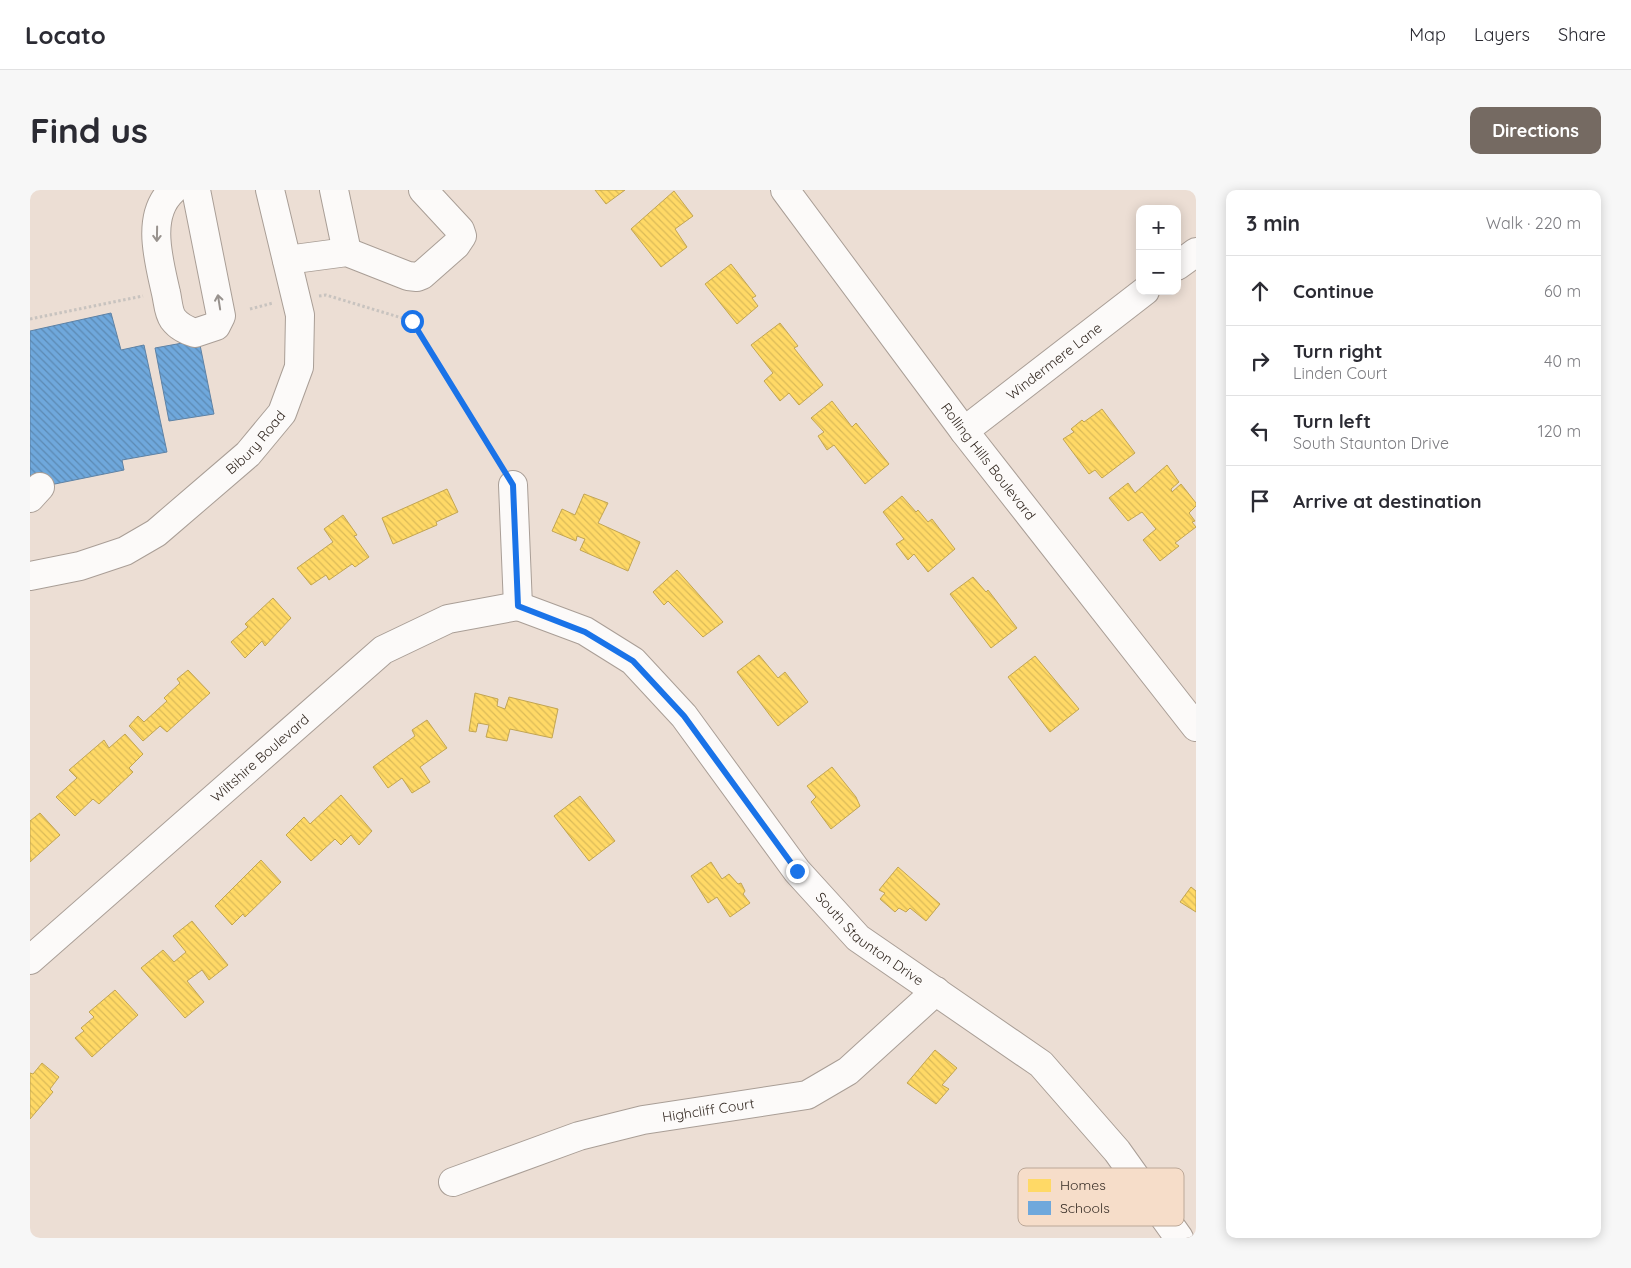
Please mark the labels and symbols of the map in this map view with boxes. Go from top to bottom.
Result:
one-way arrow [152,225,162,241]
one-way arrow [214,294,224,310]
route start [401,310,424,333]
street label: Windermere Lane [1003,319,1106,404]
street label: Rolling Hills Boulevard [937,399,1039,524]
street label: Bibury Road [222,407,289,478]
street label: Wiltshire Boulevard [207,710,313,806]
route end [786,860,809,883]
street label: South Staunton Drive [812,888,927,990]
street label: Highcliff Court [661,1094,756,1126]
legend [1018,1168,1184,1226]
text: Homes [1060,1176,1106,1194]
text: Schools [1060,1199,1110,1217]

